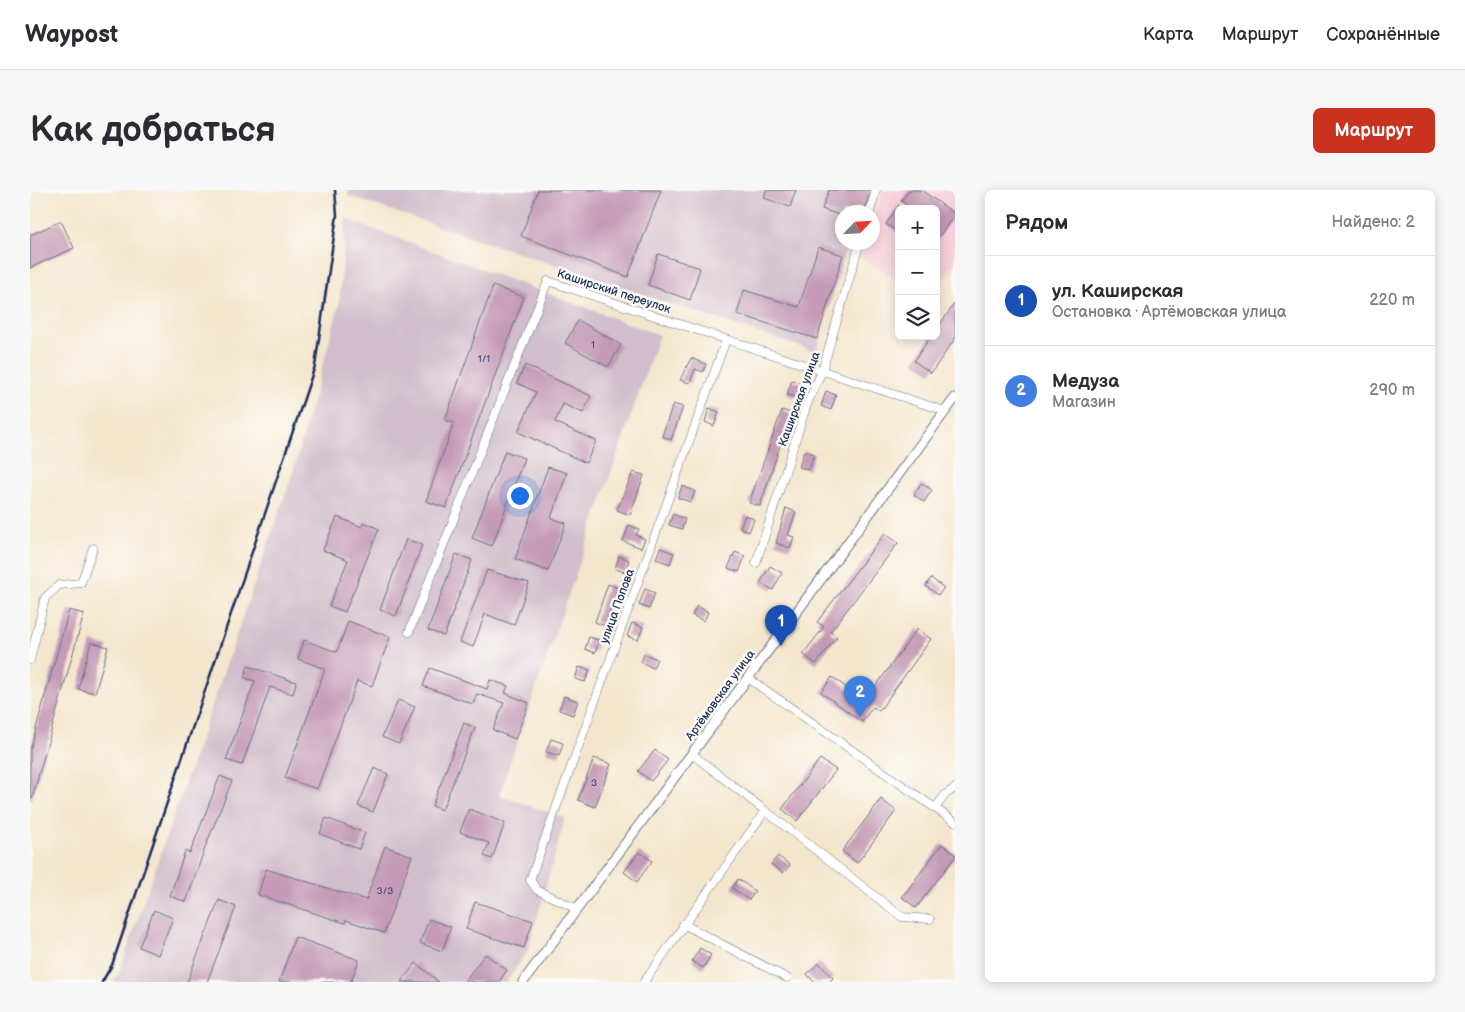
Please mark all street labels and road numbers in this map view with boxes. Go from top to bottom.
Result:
street label: Каширский переулок [555,266,673,317]
street label: Каширская улица [775,350,824,449]
street label: улица Попова [597,567,638,646]
street label: Артёмовская улица [682,647,758,744]

